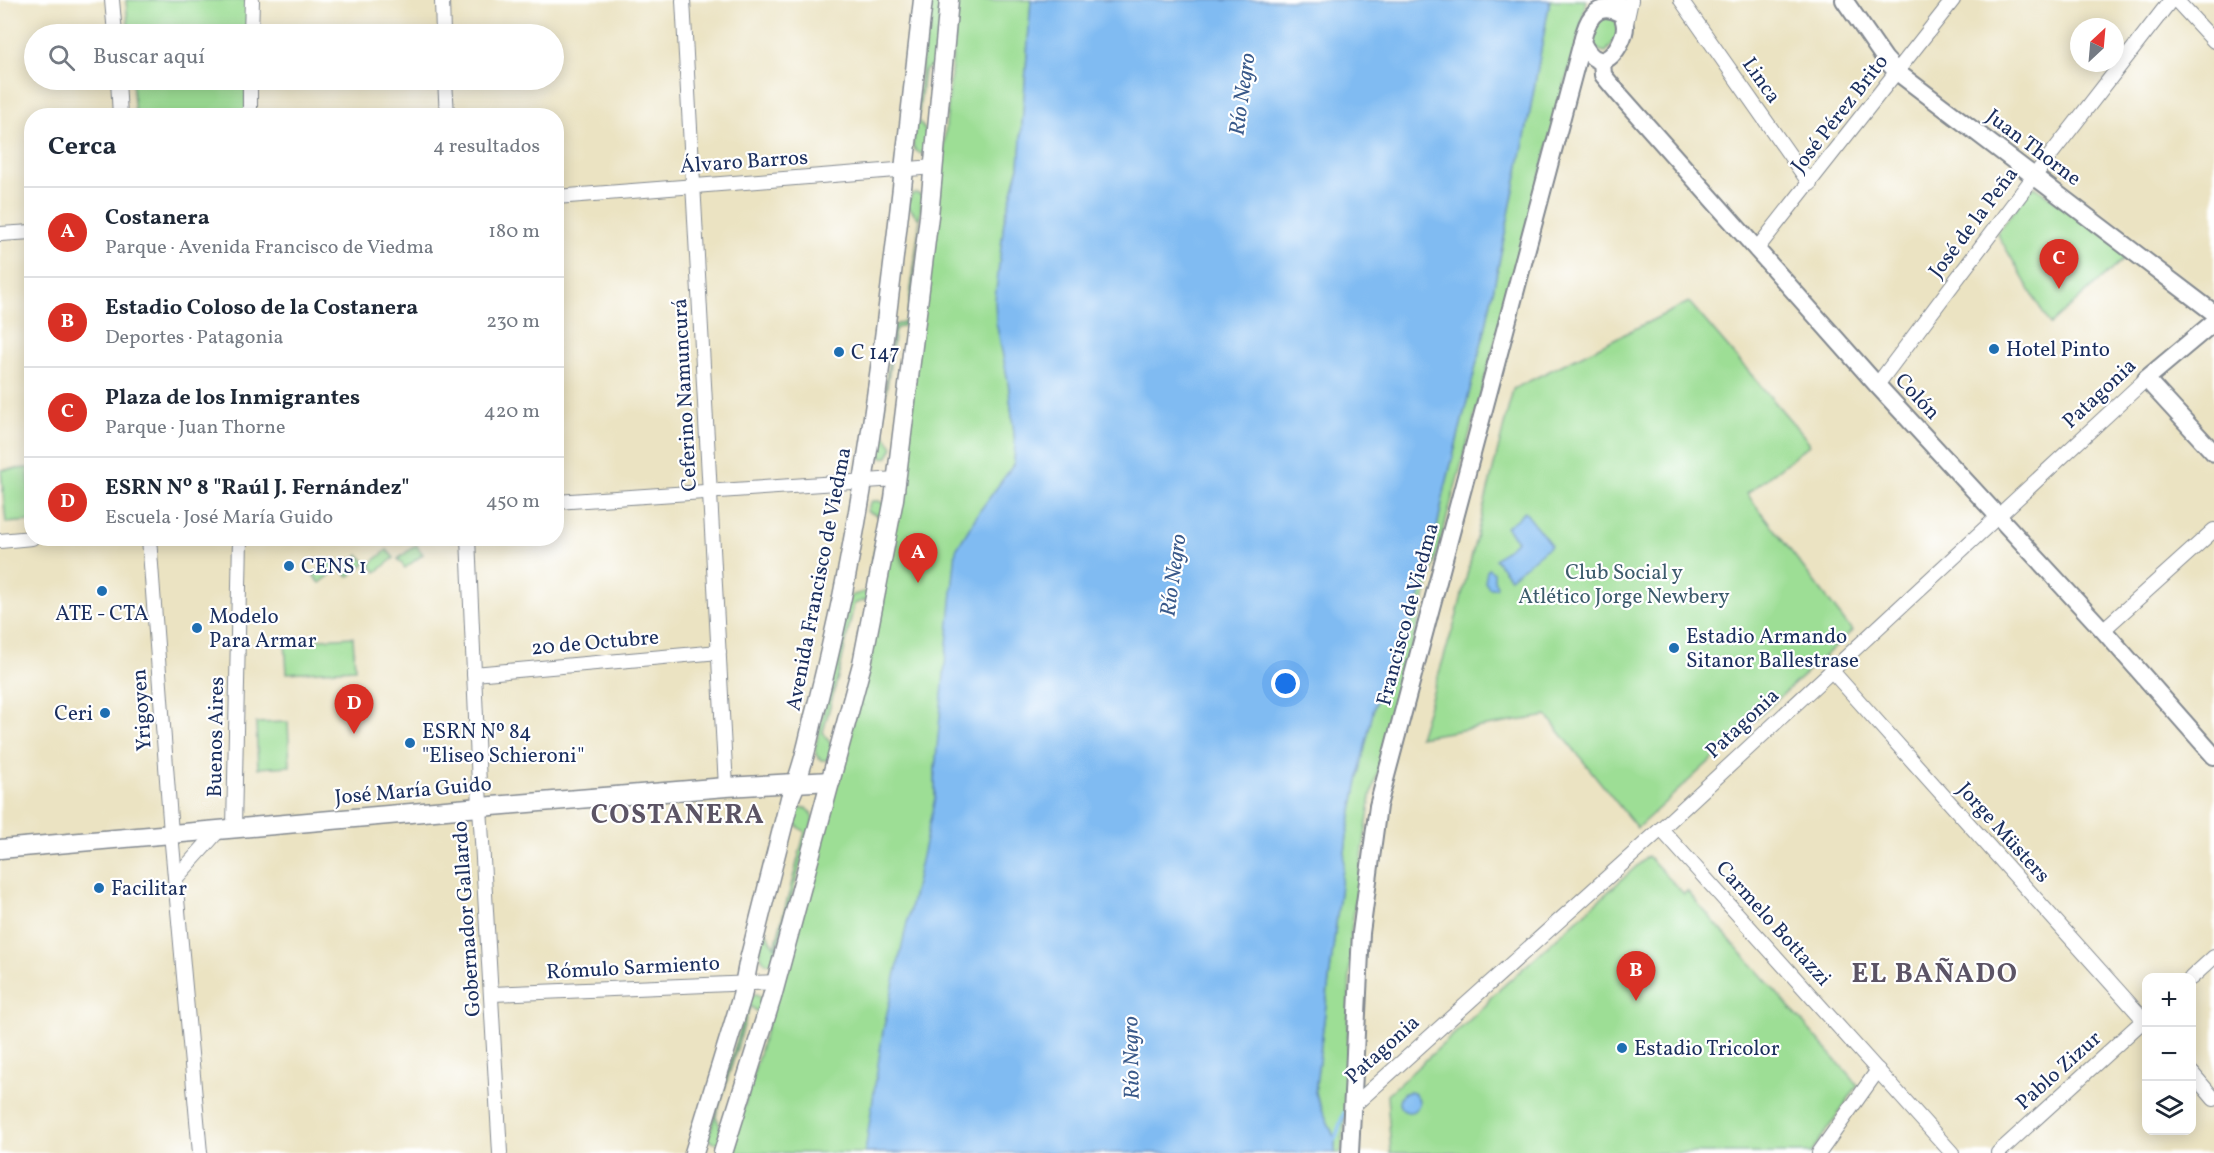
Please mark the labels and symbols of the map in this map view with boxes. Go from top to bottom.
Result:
north arrow [2070,18,2124,72]
street label: José Pérez Brito [1785,49,1896,179]
water label: Río Negro [1222,51,1265,138]
street label: Linca [1734,52,1787,110]
street label: Juan Thorne [1980,103,2087,194]
street label: Álvaro Barros [679,144,809,181]
street label: José de la Peña [1923,161,2026,285]
pin: C [2040,240,2078,289]
street label: Ceferino Namuncurá [666,298,705,492]
place label: Hotel Pinto [2006,336,2110,365]
place label: C 147 [851,339,900,368]
marker: Hotel Pinto [1987,342,2001,356]
marker: C 147 [832,345,846,359]
street label: Patagonia [2057,352,2143,436]
street label: Colón [1888,367,1946,427]
street label: Avenida Francisco de Viedma [780,445,859,714]
street label: Francisco de Viedma [1370,520,1447,709]
water label: Río Negro [1153,532,1196,619]
pin: A [898,534,938,583]
place label: CENS 1 [301,553,367,582]
marker: CENS 1 [282,559,296,573]
park label: Club Social y Atlético Jorge Newbery [1518,559,1730,612]
marker: ATE - CTA [95,584,109,598]
place label: ATE - CTA [55,600,149,629]
place label: Modelo Para Armar [209,603,317,656]
marker: Modelo Para Armar [190,621,204,635]
street label: 20 de Octubre [530,623,660,664]
place label: Estadio Armando Sitanor Ballestrase [1686,623,1859,676]
marker: Estadio Armando Sitanor Ballestrase [1667,641,1681,655]
street label: Yrigoyen [125,668,160,752]
your location [1271,669,1300,698]
street label: Buenos Aires [201,676,232,798]
street label: Patagonia [1700,682,1786,766]
pin: D [334,684,374,734]
place label: Ceri [54,700,93,729]
marker: Ceri [98,706,112,720]
place label: ESRN Nº 84 "Eliseo Schieroni" [422,718,584,771]
marker: ESRN Nº 84 "Eliseo Schieroni" [403,736,417,750]
street label: José María Guido [333,770,493,813]
street label: Jorge Müsters [1950,776,2056,890]
district label: COSTANERA [591,797,765,835]
street label: Gobernador Gallardo [446,820,489,1018]
street label: Carmelo Bottazzi [1709,855,1837,993]
place label: Facilitar [111,875,187,904]
marker: Facilitar [92,881,106,895]
street label: Rómulo Sarmiento [546,949,721,988]
pin: B [1616,952,1656,1001]
district label: EL BAÑADO [1852,956,2018,994]
street label: Patagonia [1339,1009,1427,1091]
water label: Río Negro [1116,1016,1149,1100]
street label: Pablo Zizur [2010,1025,2108,1117]
place label: Estadio Tricolor [1634,1035,1780,1064]
marker: Estadio Tricolor [1615,1041,1629,1055]

